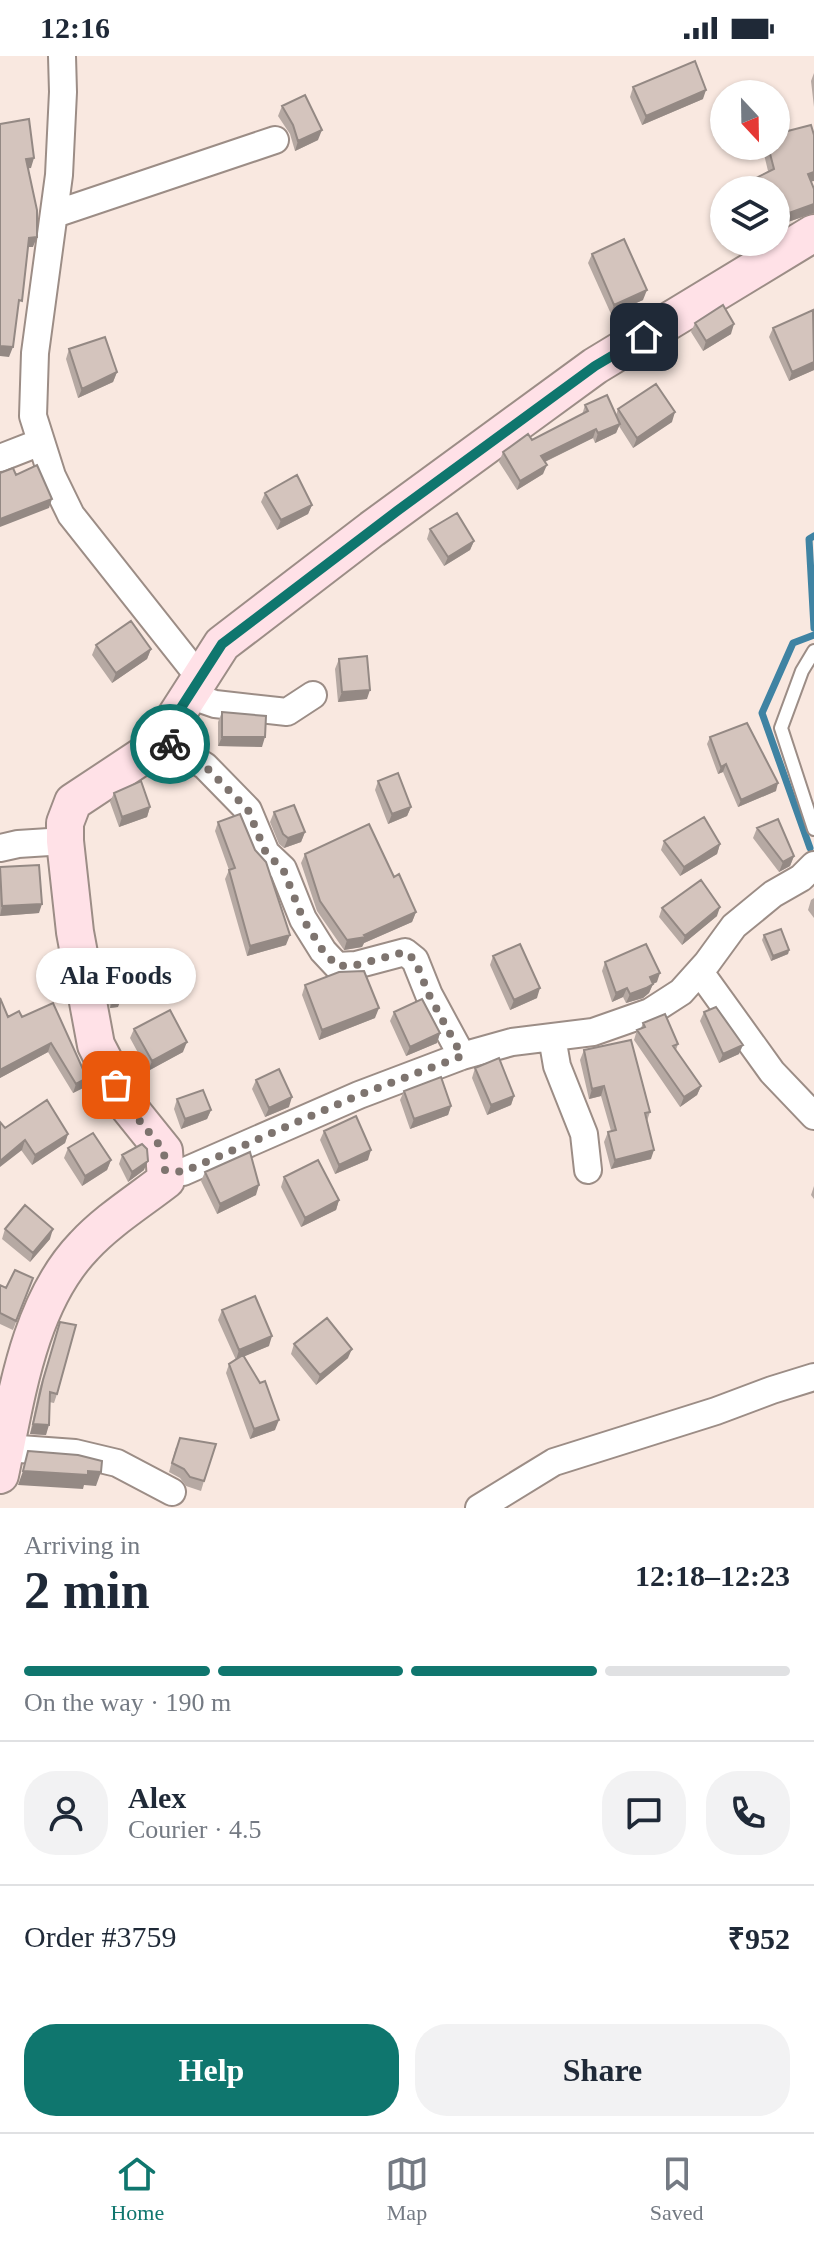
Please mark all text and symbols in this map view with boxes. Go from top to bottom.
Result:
text: 12:16 [40,11,110,44]
north arrow [710,80,790,160]
map controls [710,80,790,256]
button: layers [710,176,790,256]
pin [610,303,678,371]
icon: home [622,315,666,359]
courier [130,704,210,784]
icon: bike [148,722,192,766]
callout: Ala Foods [36,949,196,1005]
text: Ala Foods [60,961,172,990]
pin [82,1051,150,1119]
icon: bag [94,1063,138,1107]
text: Arriving in [24,1531,140,1560]
text: 12:18–12:23 [635,1559,790,1592]
text: 2 min [24,1562,150,1619]
text: On the way · 190 m [24,1688,231,1717]
button: person [24,1771,108,1855]
button: chat [602,1771,686,1855]
button: phone [706,1771,790,1855]
text: Alex [128,1781,186,1814]
text: Courier · 4.5 [128,1815,262,1844]
text: Order #3759 [24,1920,176,1953]
text: ₹952 [728,1922,790,1955]
button: Help [24,2024,399,2116]
button: Share [415,2024,790,2116]
tab: Home [110,2152,164,2226]
tab: Map [385,2152,429,2226]
tab: Saved [650,2152,704,2226]

